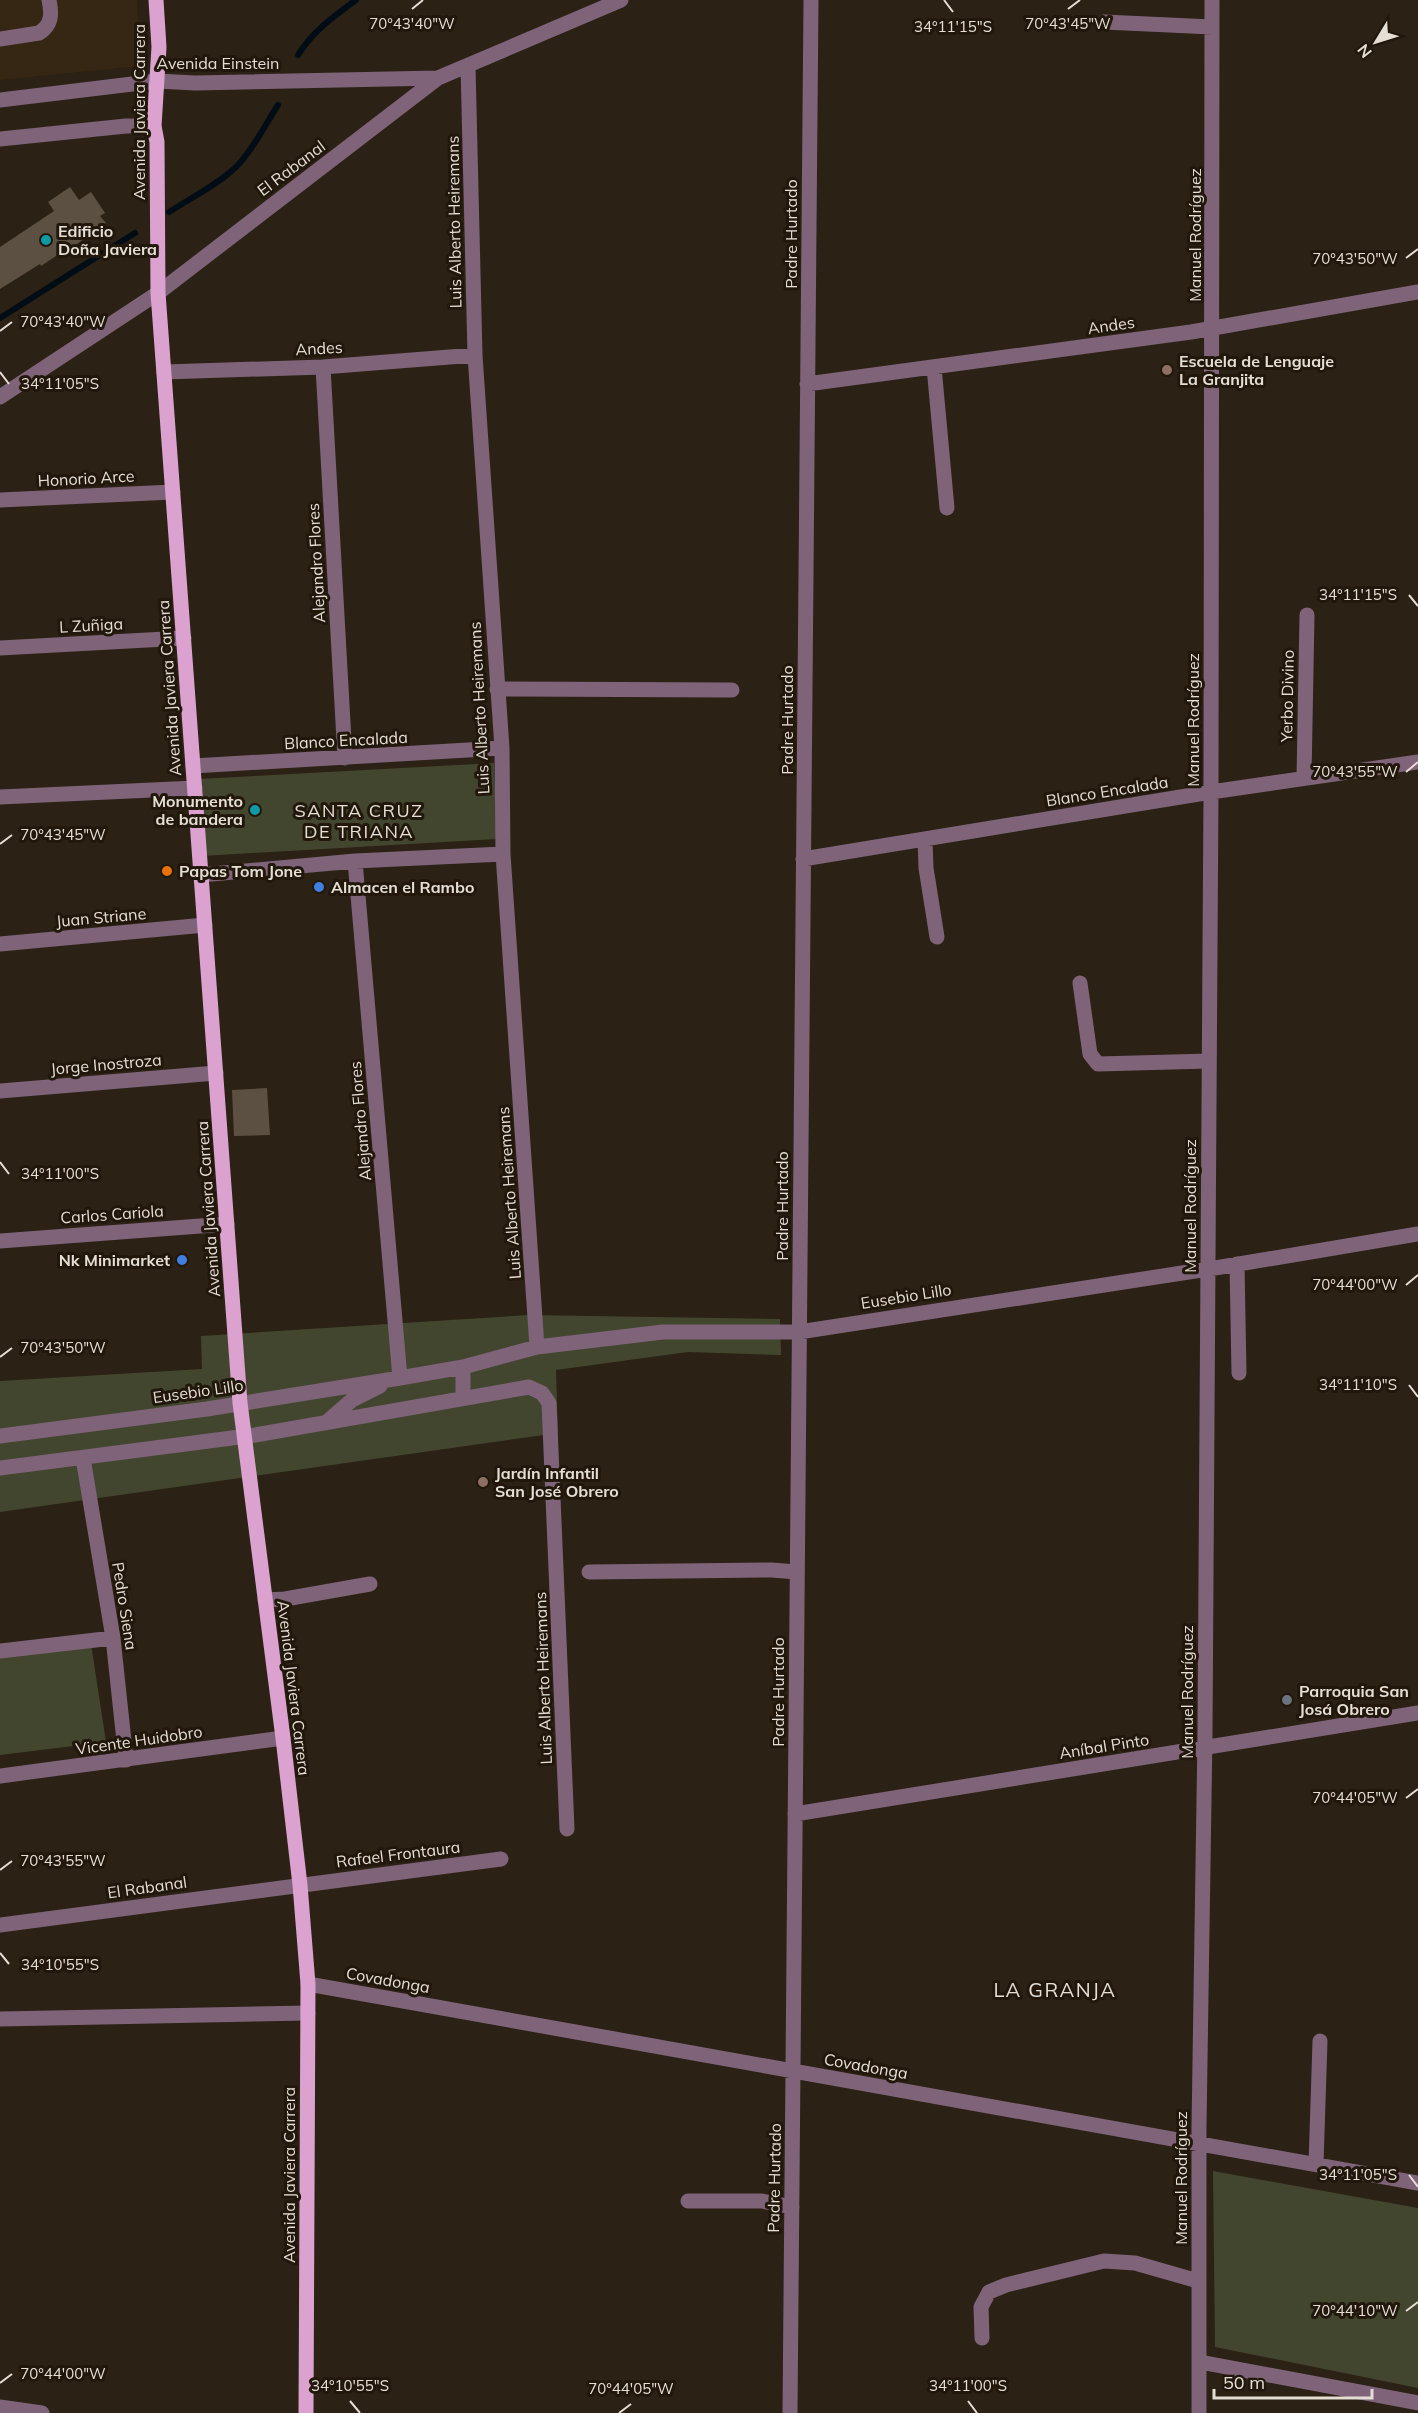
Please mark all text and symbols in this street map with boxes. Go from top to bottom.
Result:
north arrow [1346,12,1406,72]
text: 70°43'40"W [369,14,455,33]
text: 70°43'45"W [1025,14,1111,33]
text: 34°11'15"S [914,17,992,36]
street label: Avenida Javiera Carrera [129,24,149,200]
text: N [1353,40,1376,62]
street label: Avenida Einstein [157,53,279,73]
street label: Luis Alberto Heiremans [442,135,466,309]
street label: El Rabanal [253,136,329,200]
street label: Manuel Rodríguez [1185,168,1205,302]
street label: Padre Hurtado [781,179,801,289]
place label: Edificio Doña Javiera [58,221,157,259]
marker: Edificio Doña Javiera [39,233,53,247]
text: 70°43'50"W [1312,249,1398,268]
text: 70°43'40"W [20,312,106,331]
street label: Andes [1086,312,1136,338]
street label: Andes [295,337,343,359]
place label: Escuela de Lenguaje La Granjita [1179,351,1334,389]
marker: Escuela de Lenguaje La Granjita [1160,363,1174,377]
text: 34°11'05"S [21,374,99,393]
street label: Honorio Arce [37,465,135,491]
street label: Alejandro Flores [303,503,329,623]
text: 34°11'15"S [1319,585,1397,604]
street label: Avenida Javiera Carrera [153,599,185,777]
street label: L Zuñiga [59,613,123,637]
street label: Luis Alberto Heiremans [464,621,494,795]
street label: Yerbo Divino [1276,650,1298,743]
street label: Manuel Rodríguez [1183,653,1203,787]
street label: Padre Hurtado [777,665,797,775]
street label: Blanco Encalada [284,727,408,753]
text: 70°43'55"W [1312,762,1398,781]
street label: Blanco Encalada [1044,771,1170,811]
place label: Monumento de bandera [152,791,243,829]
district label: SANTA CRUZ DE TRIANA [295,799,423,843]
marker: Monumento de bandera [248,803,262,817]
text: 70°43'45"W [20,825,106,844]
place label: Papas Tom Jone [179,861,302,881]
marker: Papas Tom Jone [160,864,174,878]
place label: Almacen el Rambo [331,877,474,897]
marker: Almacen el Rambo [312,880,326,894]
street label: Juan Striane [55,903,147,931]
street label: Jorge Inostroza [50,1049,162,1079]
street label: Alejandro Flores [345,1060,375,1182]
street label: Luis Alberto Heiremans [493,1106,525,1280]
street label: Avenida Javiera Carrera [192,1120,224,1298]
street label: Manuel Rodríguez [1180,1139,1200,1273]
street label: Padre Hurtado [772,1151,792,1261]
text: 34°11'00"S [21,1164,99,1183]
street label: Carlos Cariola [60,1200,164,1228]
place label: Nk Minimarket [59,1250,170,1270]
marker: Nk Minimarket [175,1253,189,1267]
text: 70°44'00"W [1312,1275,1398,1294]
street label: Eusebio Lillo [859,1279,953,1313]
text: 70°43'50"W [20,1338,106,1357]
street label: Eusebio Lillo [151,1375,245,1407]
text: 34°11'10"S [1319,1375,1397,1394]
place label: Jardín Infantil San José Obrero [495,1463,619,1501]
marker: Jardín Infantil San José Obrero [476,1475,490,1489]
street label: Pedro Siena [108,1561,142,1651]
street label: Luis Alberto Heiremans [530,1591,556,1765]
street label: Avenida Javiera Carrera [273,1599,315,1777]
street label: Manuel Rodríguez [1177,1625,1197,1759]
street label: Padre Hurtado [768,1637,788,1747]
place label: Parroquia San Josá Obrero [1299,1681,1409,1719]
marker: Parroquia San Josá Obrero [1280,1693,1294,1707]
street label: Vicente Huidobro [74,1721,204,1759]
street label: Aníbal Pinto [1058,1729,1150,1763]
text: 70°44'05"W [1312,1788,1398,1807]
street label: Rafael Frontaura [335,1836,461,1872]
text: 70°43'55"W [20,1851,106,1870]
street label: El Rabanal [106,1872,188,1902]
text: 34°10'55"S [21,1955,99,1974]
street label: Covadonga [345,1963,431,1997]
district label: LA GRANJA [993,1977,1117,2002]
street label: Covadonga [823,2049,909,2083]
street label: Avenida Javiera Carrera [279,2087,299,2263]
street label: Manuel Rodríguez [1171,2111,1191,2245]
street label: Padre Hurtado [763,2123,785,2233]
text: 34°11'05"S [1319,2165,1397,2184]
text: 70°44'10"W [1312,2301,1398,2320]
scale bar [1214,2362,1372,2400]
text: 70°44'00"W [20,2364,106,2383]
text: 50 m [1223,2371,1265,2394]
text: 34°10'55"S [311,2376,389,2395]
text: 34°11'00"S [929,2376,1007,2395]
text: 70°44'05"W [588,2379,674,2398]

